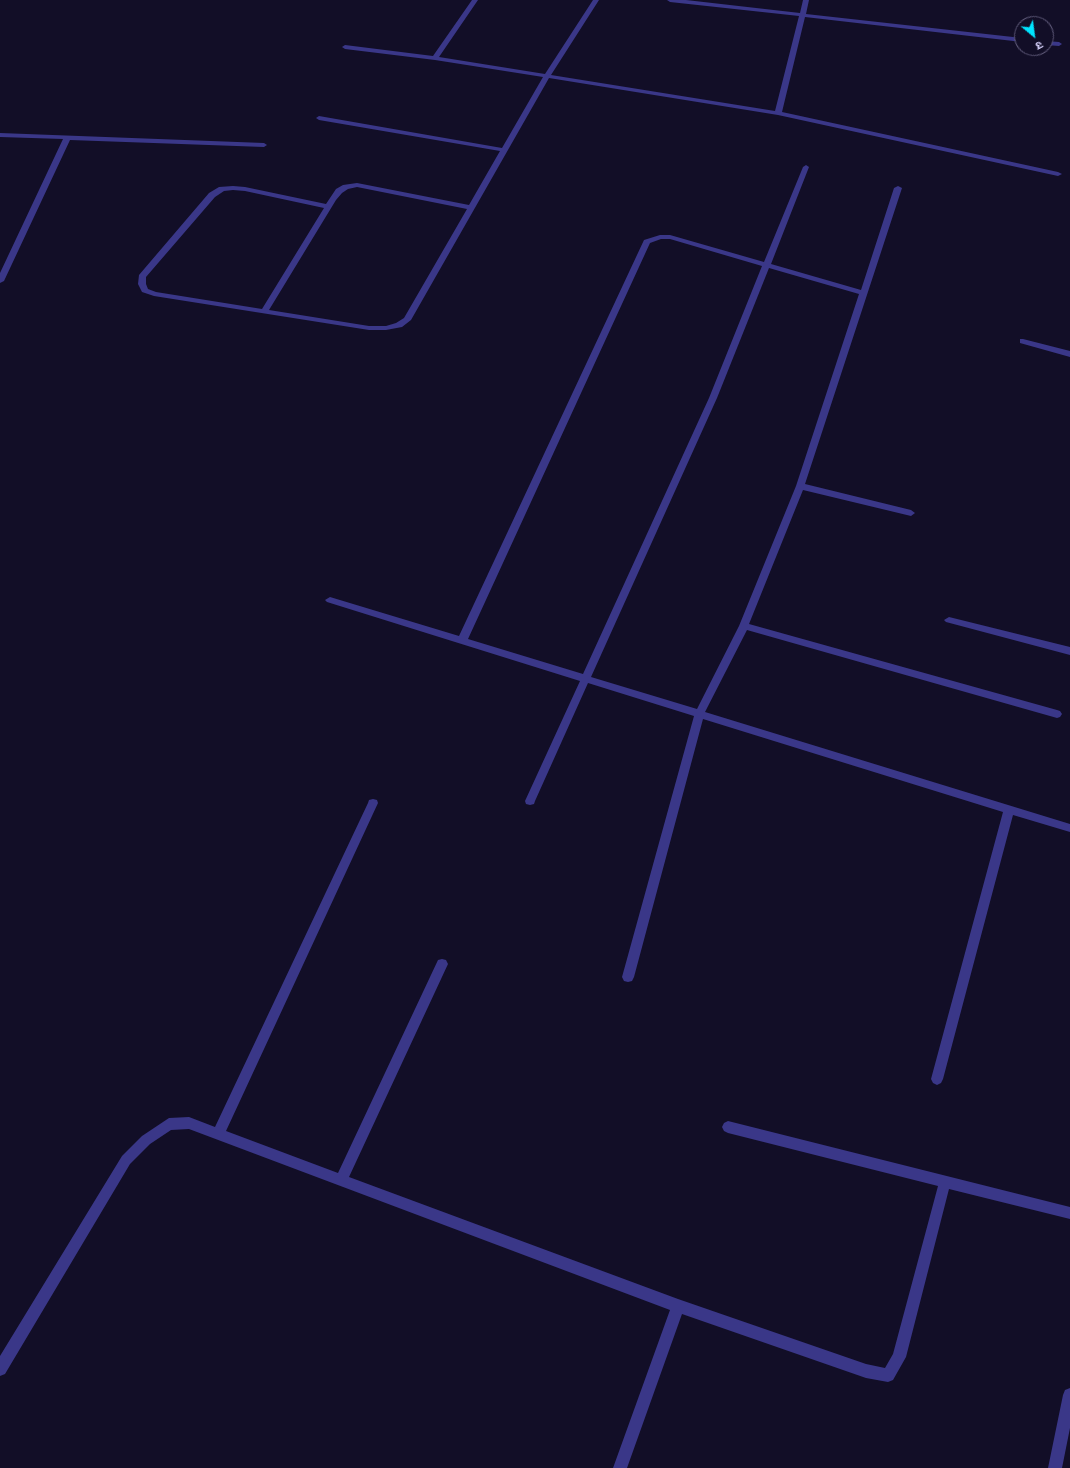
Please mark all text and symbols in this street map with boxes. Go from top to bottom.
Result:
north arrow [1014,16,1054,56]
text: उ [1033,37,1046,54]

